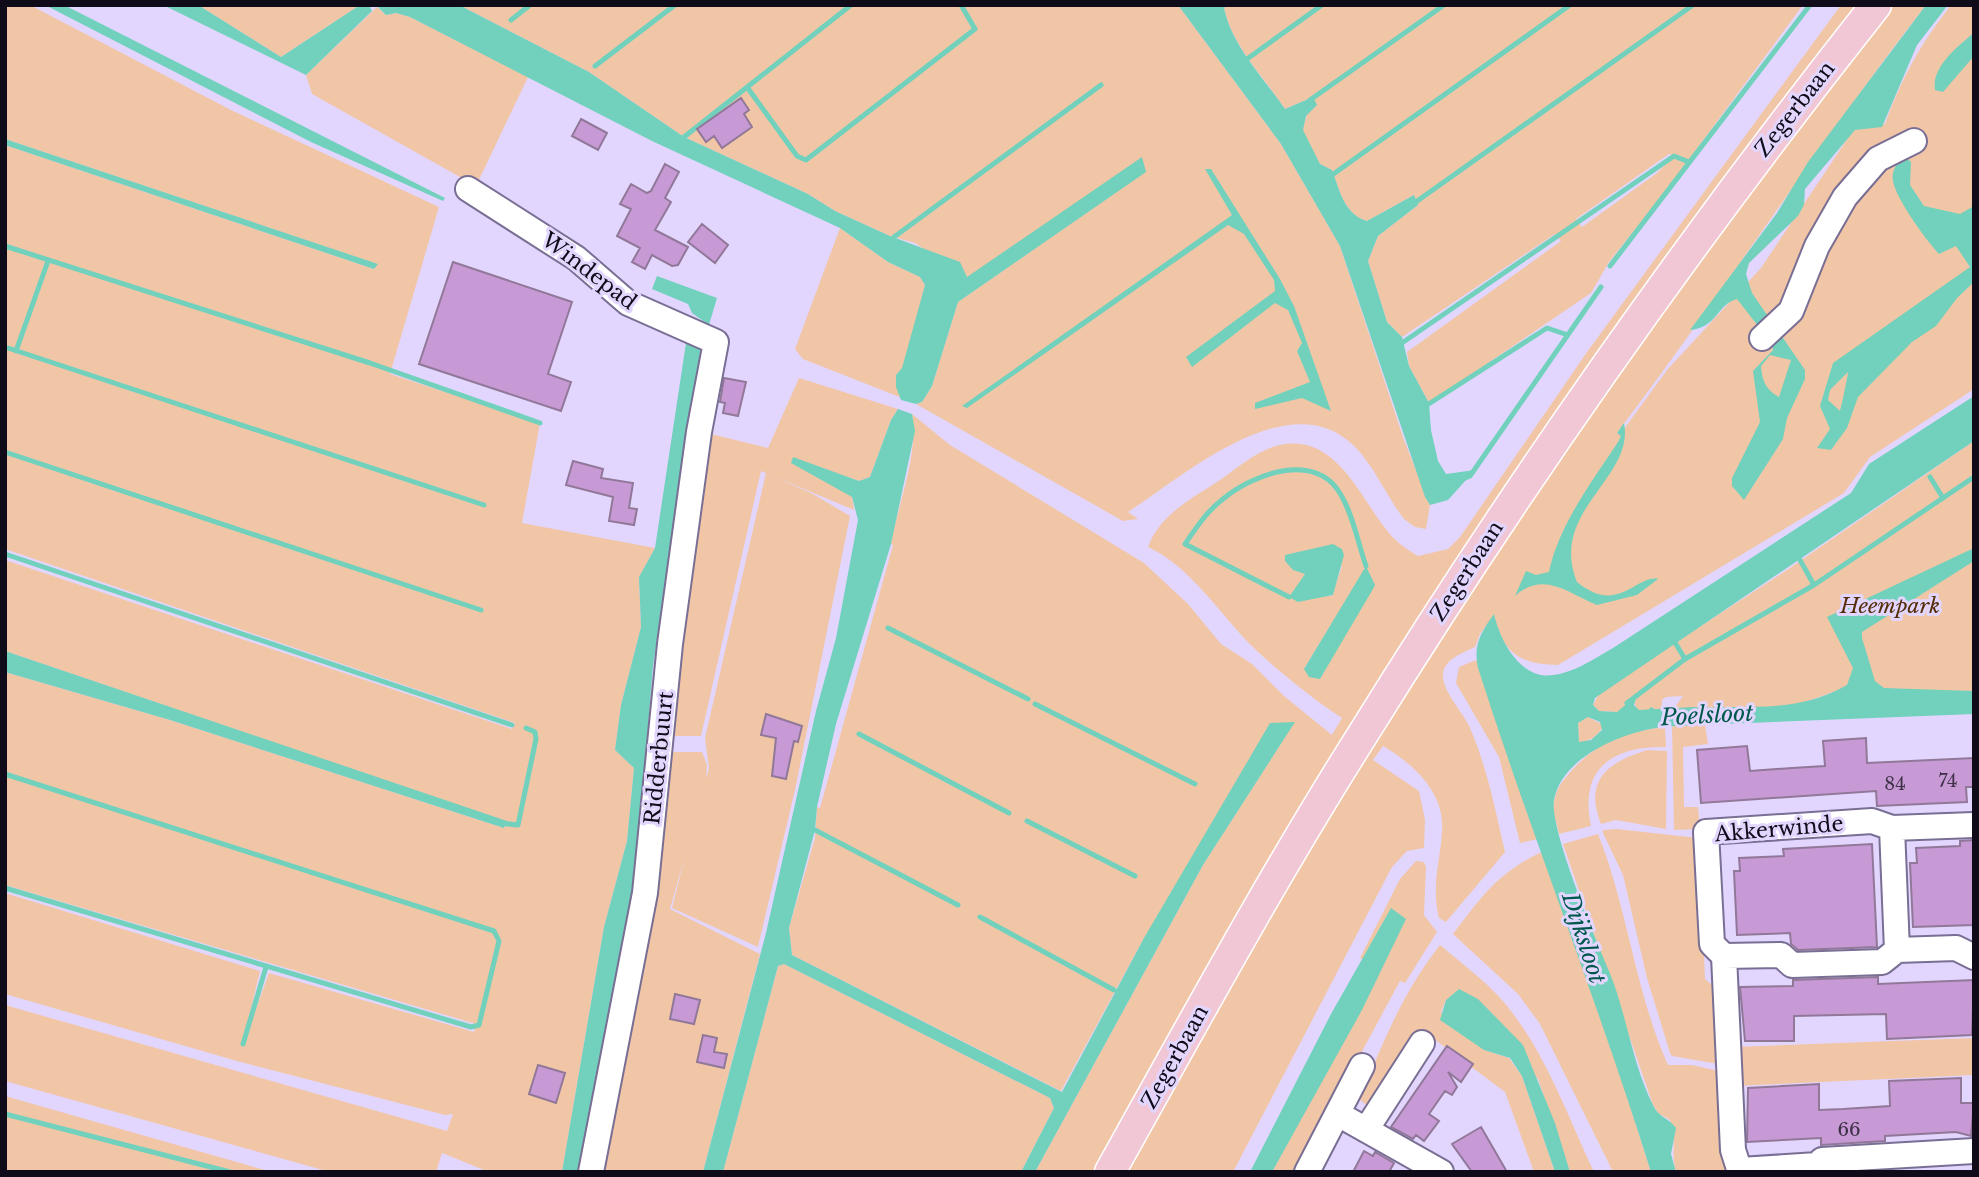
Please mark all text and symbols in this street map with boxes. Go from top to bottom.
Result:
street label: Zegerbaan [1750,56,1840,162]
street label: Windepad [535,226,642,315]
street label: Zegerbaan [1425,516,1509,626]
park label: Heempark [1839,593,1940,619]
street label: Ridderbuurt [639,690,679,826]
water label: Poelsloot [1659,699,1755,731]
house number: 74 [1938,770,1958,792]
house number: 84 [1884,773,1906,795]
street label: Akkerwinde [1713,810,1844,848]
water label: Dijksloot [1556,888,1612,988]
street label: Zegerbaan [1136,1001,1214,1113]
house number: 66 [1837,1119,1861,1141]

